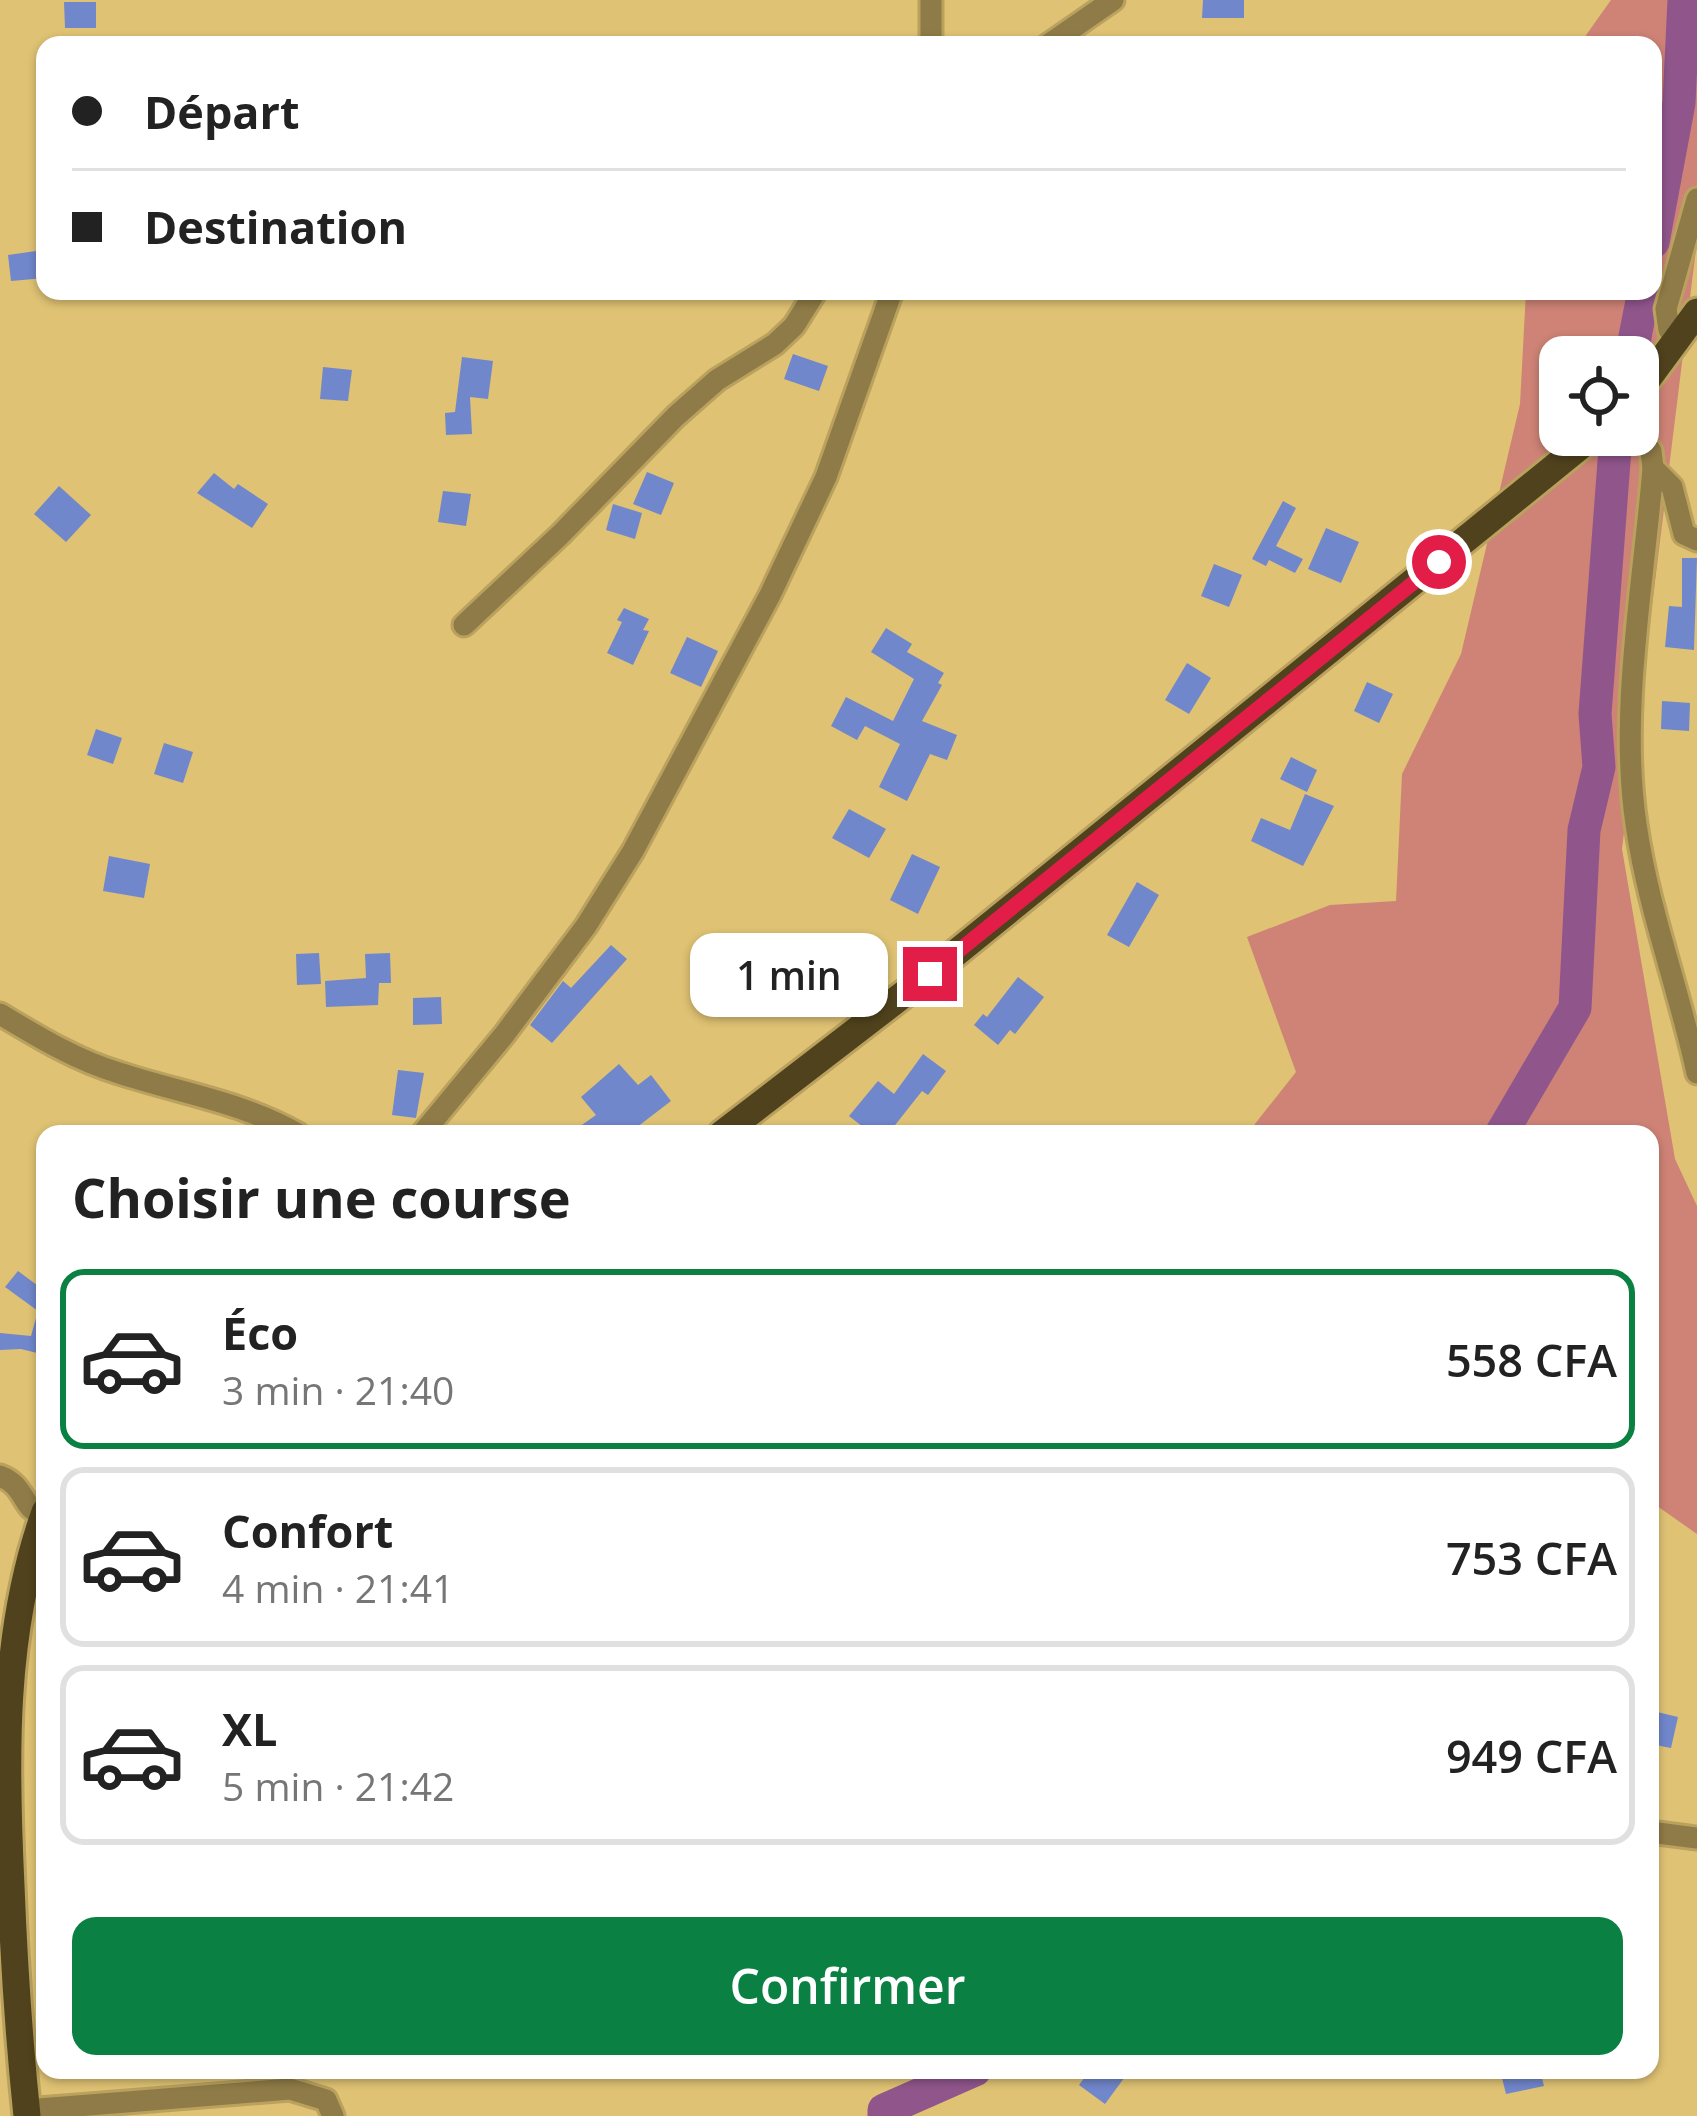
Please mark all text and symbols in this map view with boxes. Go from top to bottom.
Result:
text: Départ [144,81,300,142]
text: Destination [144,196,407,257]
map controls [1539,336,1659,456]
button: locate [1539,336,1659,456]
route start [1412,535,1466,589]
callout: 1 min [690,932,888,1016]
route end [903,947,957,1001]
text: 1 min [736,948,842,1001]
text: Choisir une course [72,1160,571,1234]
text: Éco [222,1302,298,1363]
icon: car [78,1305,186,1413]
text: 558 CFA [1446,1329,1617,1390]
text: 3 min · 21:40 [222,1363,454,1416]
text: Confort [222,1500,393,1561]
icon: car [78,1503,186,1611]
text: 753 CFA [1446,1527,1617,1588]
text: 4 min · 21:41 [222,1561,454,1614]
text: XL [222,1698,277,1759]
icon: car [78,1701,186,1809]
text: 949 CFA [1446,1725,1617,1786]
text: 5 min · 21:42 [222,1759,454,1812]
button: Confirmer [72,1917,1623,2055]

